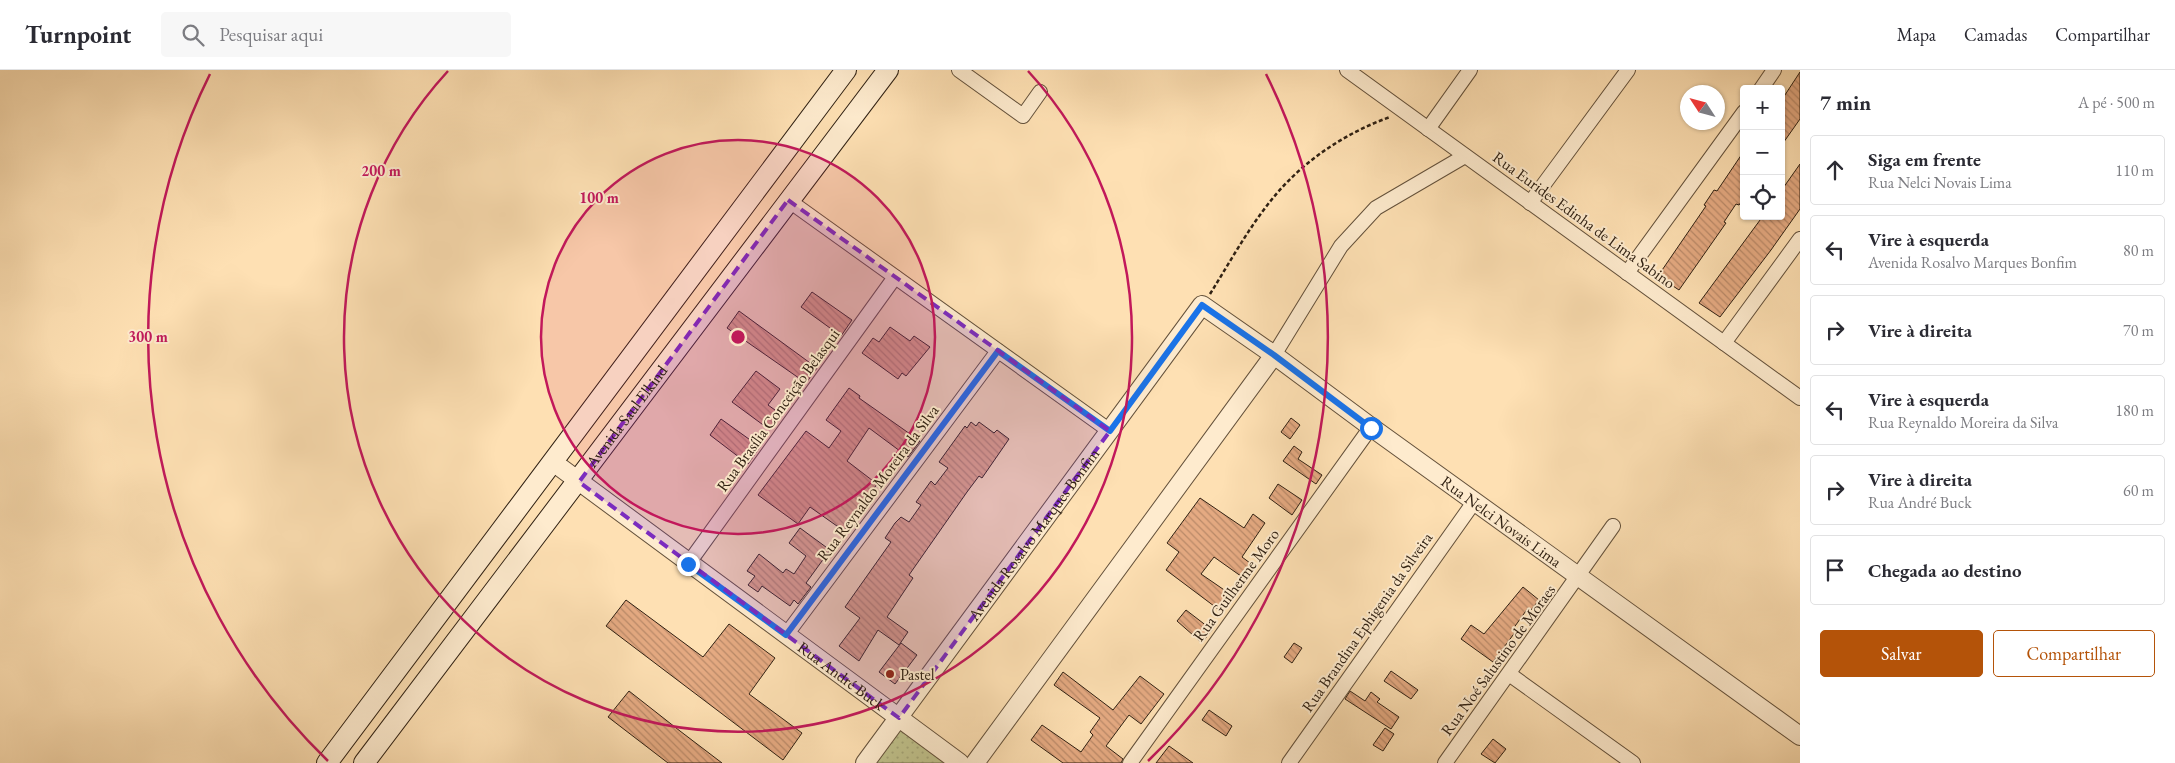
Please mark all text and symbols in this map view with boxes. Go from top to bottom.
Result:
search box [161,12,511,57]
text: Turnpoint [25,19,131,50]
icon: search [179,21,207,49]
text: Pesquisar aqui [219,22,323,47]
text: Mapa [1897,23,1936,46]
text: Camadas [1964,23,2027,46]
text: Compartilhar [2055,23,2150,46]
north arrow [1680,85,1725,130]
map controls [1740,85,1785,220]
button: + [1740,85,1785,130]
text: 7 min [1820,89,1871,116]
text: A pé · 500 m [2078,92,2155,113]
button: − [1740,130,1785,175]
street label: Rua Eurides Edinha de Lima Sabino [1488,147,1680,293]
text: Siga em frente [1868,147,1981,172]
icon: ahead [1821,156,1849,184]
text: 110 m [2115,160,2154,181]
text: 200 m [361,161,401,180]
text: Rua Nelci Novais Lima [1868,172,2012,193]
button: locate [1740,175,1785,220]
text: 100 m [579,188,619,207]
text: Vire à esquerda [1868,227,1989,252]
icon: left [1821,236,1849,264]
text: 80 m [2123,240,2154,261]
text: Avenida Rosalvo Marques Bonfim [1868,252,2077,273]
icon: right [1821,316,1849,344]
text: Vire à direita [1868,318,1972,343]
text: 70 m [2123,320,2154,341]
street label: Rua Brasília Conceição Belasqui [712,324,844,496]
text: 300 m [128,327,168,346]
centre of rings [729,328,747,346]
street label: Avenida Saul Elkind [580,360,672,472]
text: Vire à esquerda [1868,387,1989,412]
icon: left [1821,396,1849,424]
street label: Rua Reynaldo Moreira da Silva [812,400,944,565]
text: 180 m [2115,400,2154,421]
text: Rua Reynaldo Moreira da Silva [1868,412,2058,433]
route start [1360,417,1383,440]
street label: Avenida Rosalvo Marques Bonfim [962,443,1104,626]
text: Vire à direita [1868,467,1972,492]
street label: Rua Nelci Novais Lima [1437,470,1567,572]
icon: right [1821,476,1849,504]
text: 60 m [2123,480,2154,501]
text: Rua André Buck [1868,492,1972,513]
street label: Rua Guilherme Moro [1188,524,1284,645]
street label: Rua Brandina Ephigenia da Silveira [1297,527,1438,716]
route end [677,553,700,576]
icon: arrive [1821,556,1849,584]
text: Chegada ao destino [1868,558,2022,583]
street label: Rua Noé Salustino de Moraes [1436,580,1560,740]
button: Salvar [1820,630,1983,677]
button: Compartilhar [1993,630,2155,677]
street label: Rua André Buck [794,636,890,715]
place label: Pastel [900,664,935,685]
marker: Pastel [884,668,896,680]

